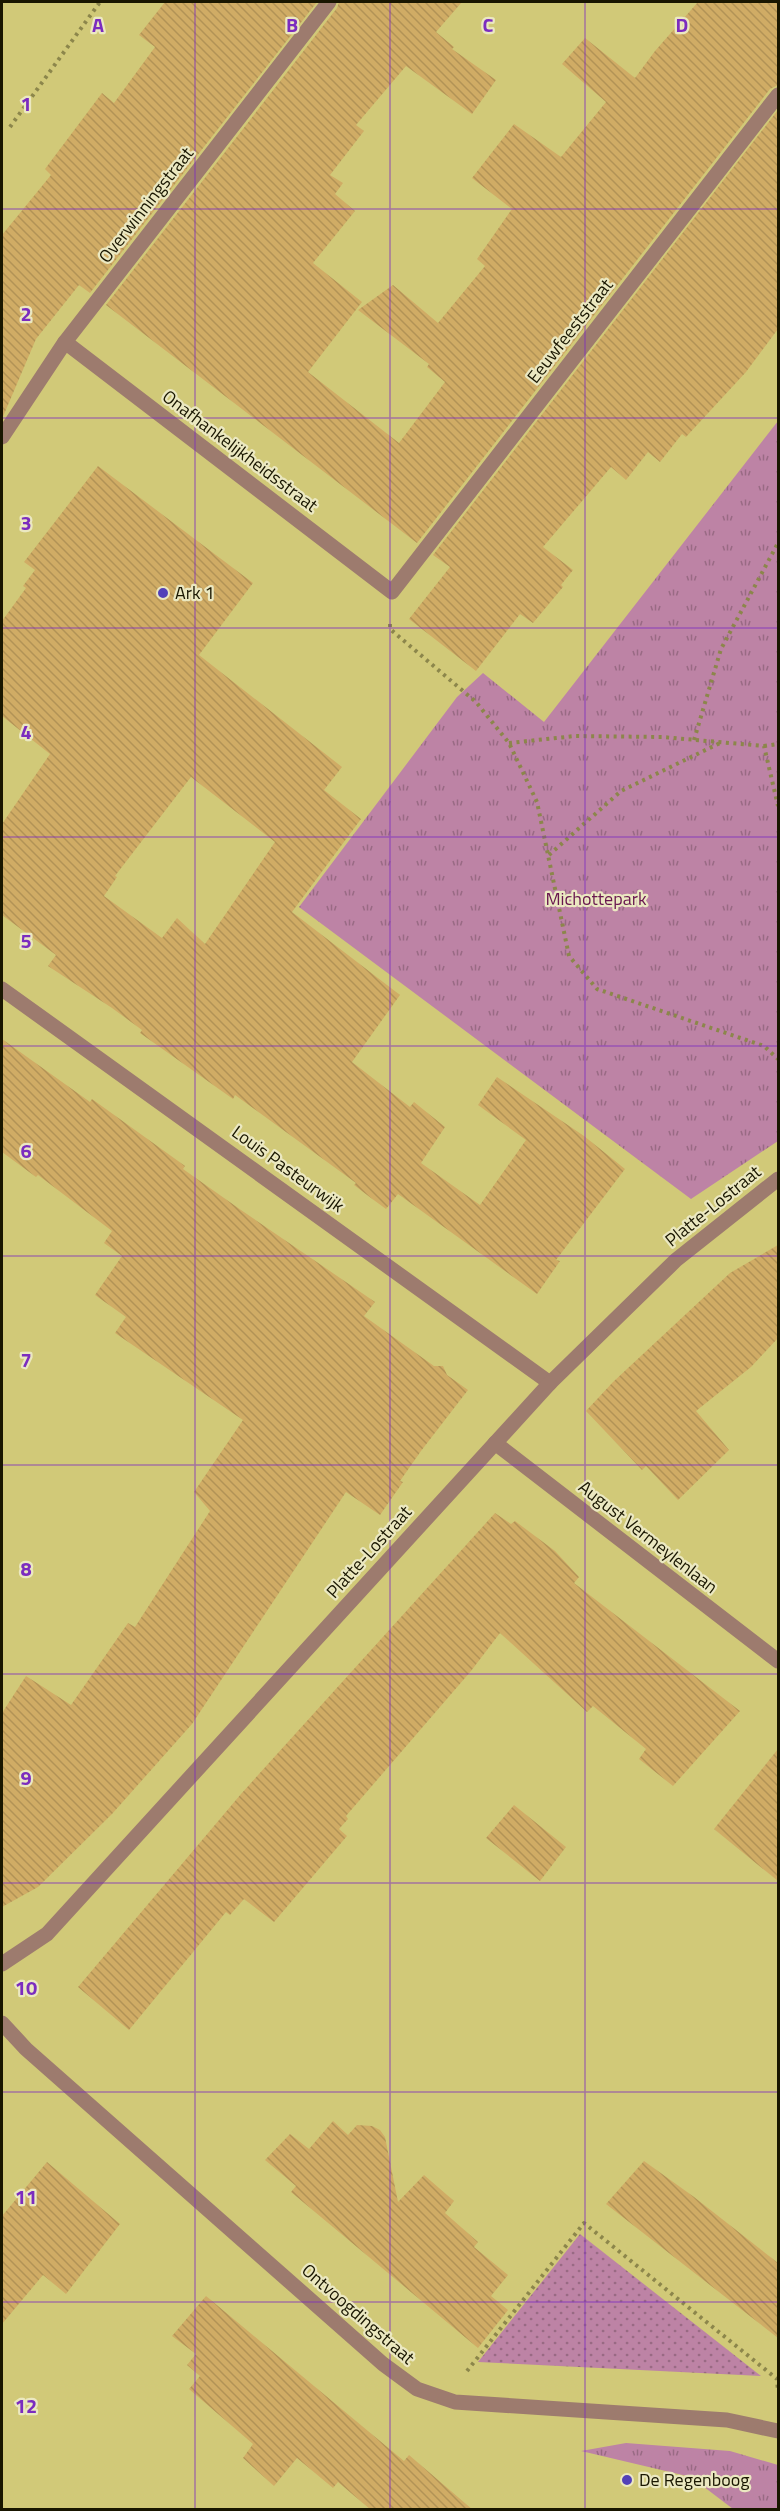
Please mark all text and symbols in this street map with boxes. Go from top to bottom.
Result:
text: A [92,9,104,40]
text: B [286,9,298,40]
text: C [483,9,494,40]
text: D [676,9,688,40]
text: 1 [20,88,32,119]
street label: Overwinningstraat [92,140,200,268]
street label: Eeuwfeeststraat [520,272,619,389]
text: 2 [20,298,32,329]
street label: Onafhankelijkheidsstraat [157,383,324,519]
text: 3 [20,507,32,538]
place label: Ark 1 [175,579,215,606]
marker: Ark 1 [156,586,170,600]
text: 4 [20,716,32,747]
park label: Michottepark [545,885,647,912]
text: 5 [20,925,32,956]
street label: Louis Pasteurwijk [226,1119,350,1219]
text: 6 [20,1135,32,1166]
street label: Platte-Lostraat [659,1158,767,1253]
text: 7 [20,1344,32,1375]
street label: August Vermeylenlaan [573,1474,724,1600]
street label: Platte-Lostraat [320,1499,418,1604]
text: 8 [20,1553,32,1584]
text: 9 [20,1762,32,1793]
text: 10 [15,1972,37,2003]
text: 11 [15,2181,37,2212]
street label: Ontvoogdingstraat [296,2257,421,2371]
text: 12 [15,2390,37,2421]
place label: De Regenboog [639,2466,749,2493]
marker: De Regenboog [620,2473,634,2487]

